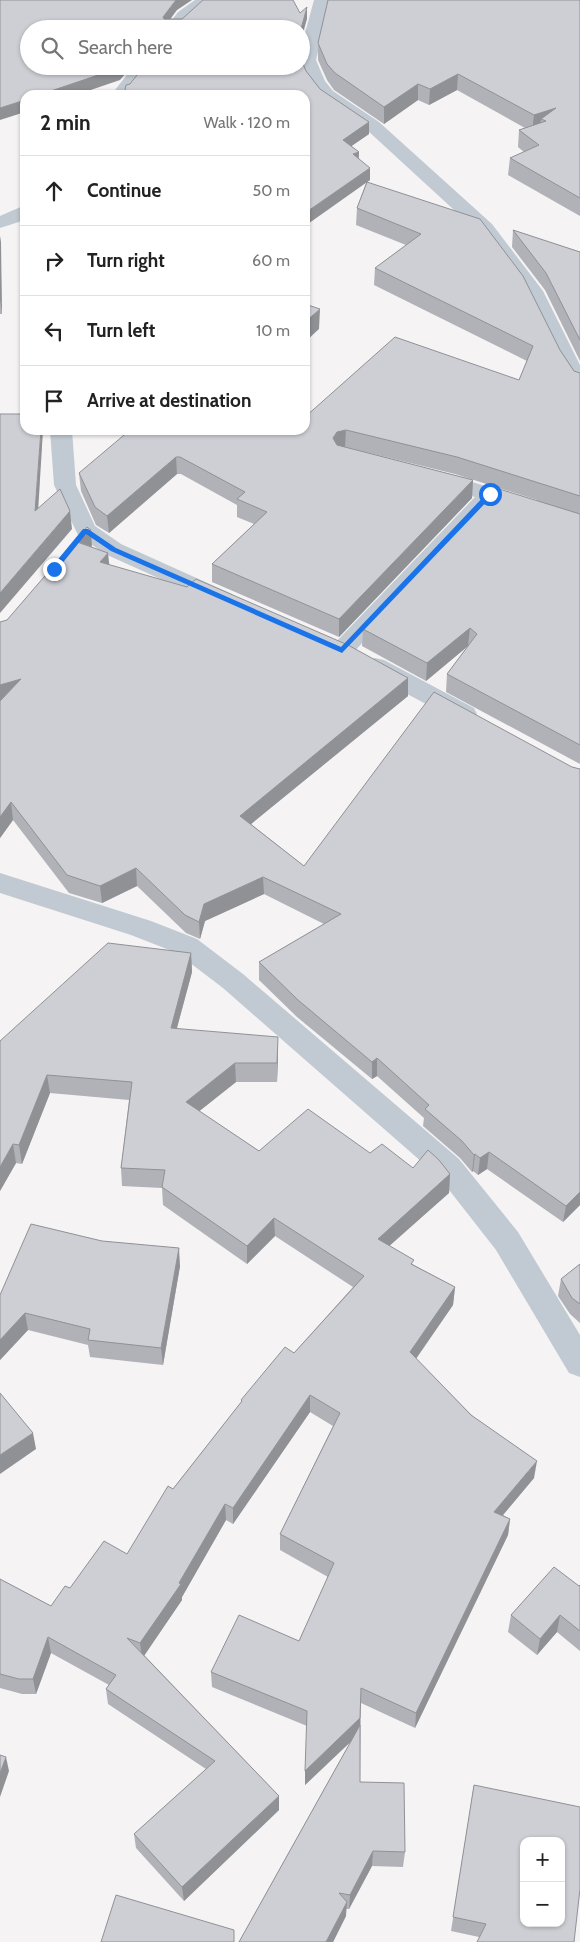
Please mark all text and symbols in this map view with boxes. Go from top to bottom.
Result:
search box [20,20,310,75]
icon: search [38,34,66,62]
text: Search here [78,36,172,59]
text: 2 min [40,110,91,135]
text: Walk · 120 m [203,113,290,132]
icon: ahead [40,177,68,205]
text: Continue [87,179,161,202]
text: 50 m [253,181,290,200]
icon: right [40,247,68,275]
text: Turn right [87,249,165,272]
text: 60 m [252,251,290,270]
icon: left [40,317,68,345]
text: Turn left [87,319,155,342]
text: 10 m [256,321,290,340]
icon: arrive [40,387,68,415]
text: Arrive at destination [87,389,251,412]
route start [479,483,502,506]
route end [43,558,66,581]
map controls [520,1837,565,1927]
button: + [520,1837,565,1882]
button: − [520,1882,565,1927]

